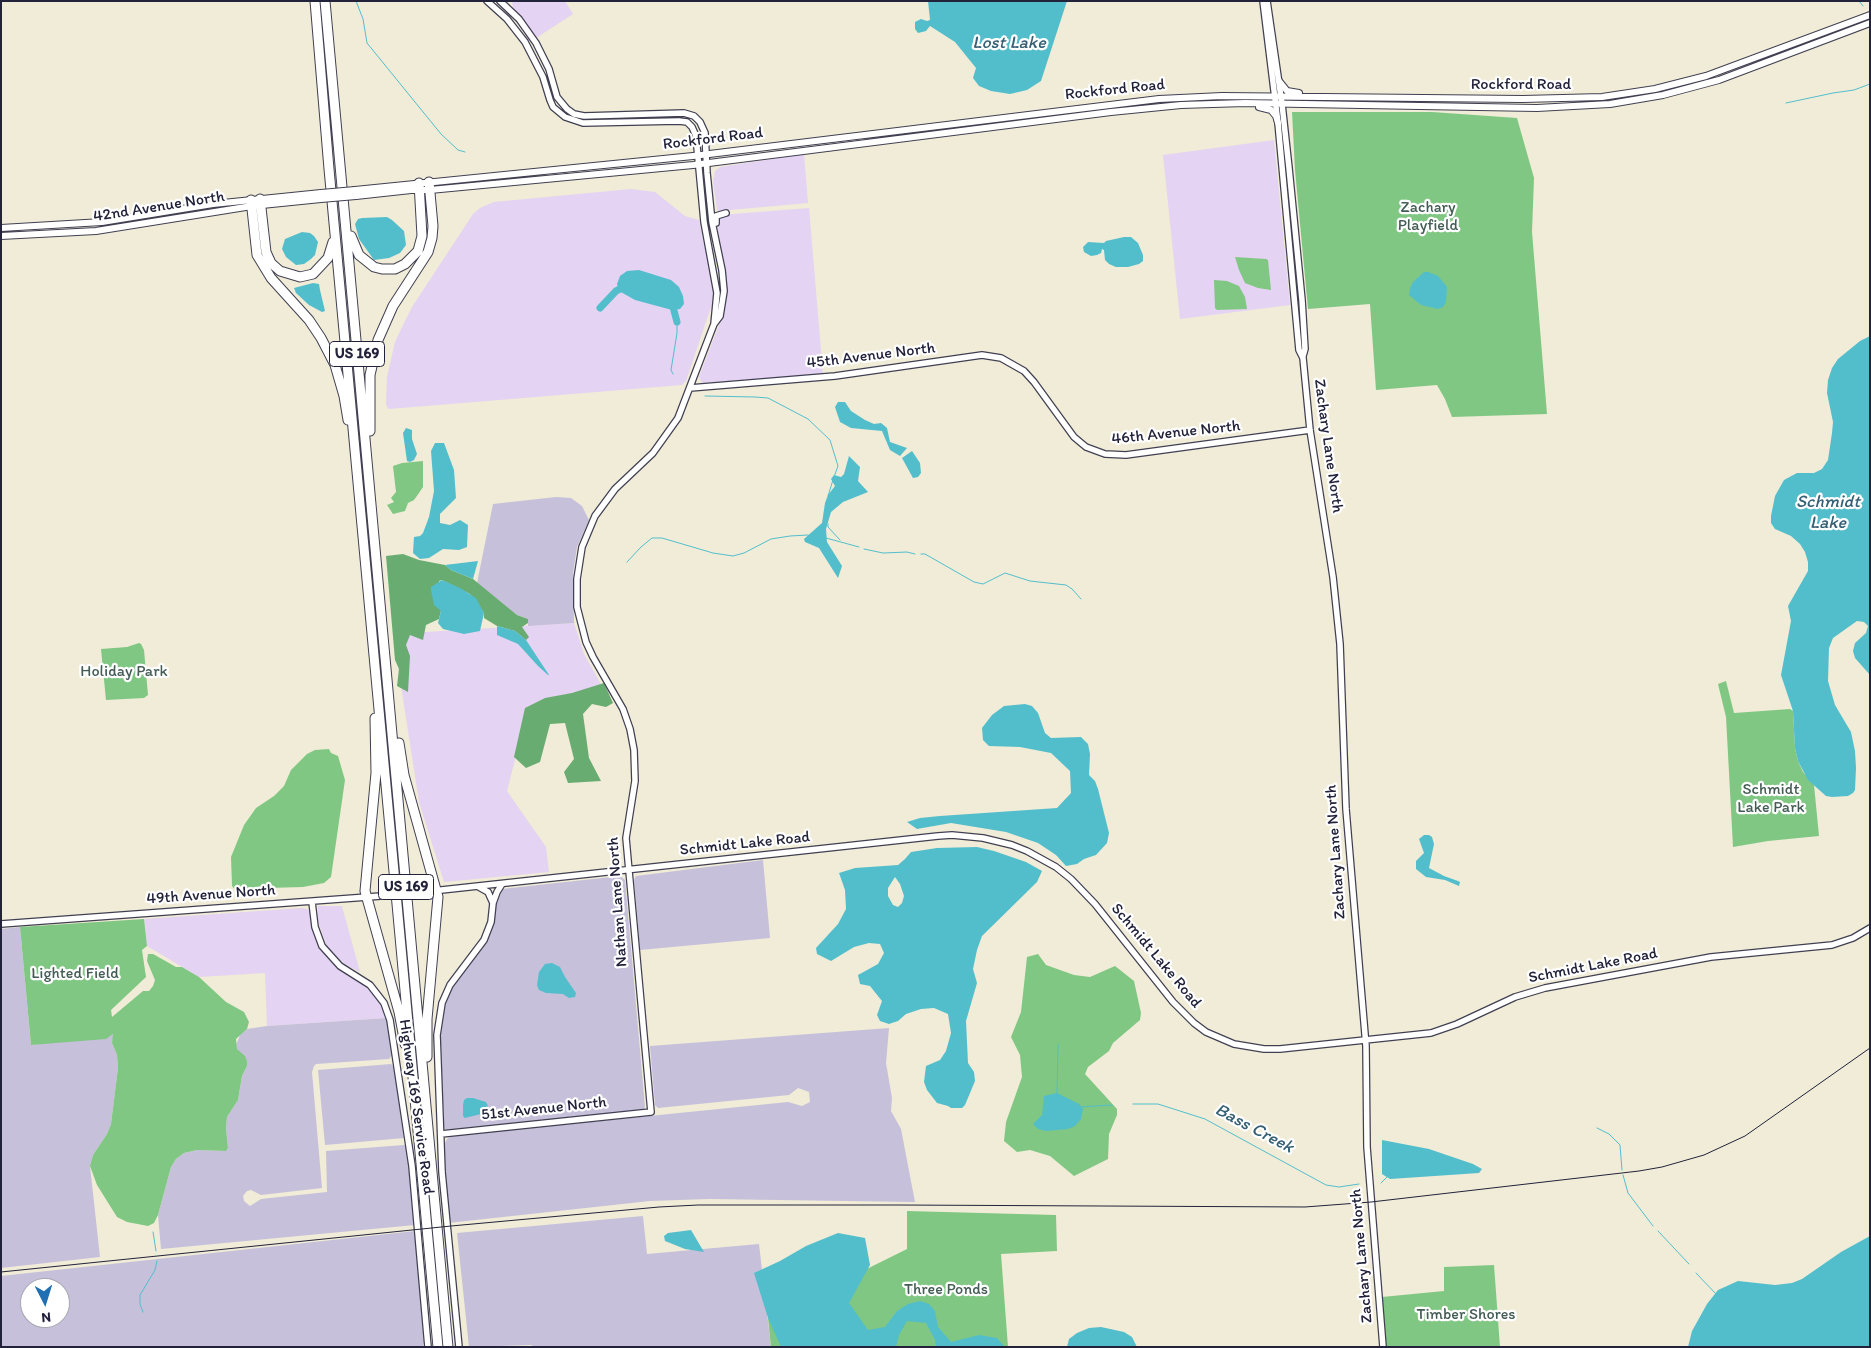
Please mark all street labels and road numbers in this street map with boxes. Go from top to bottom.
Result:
street label: Rockford Road [1064,75,1166,105]
street label: Rockford Road [1471,75,1571,95]
street label: Rockford Road [662,123,764,155]
street label: 42nd Avenue North [92,187,226,227]
street label: 45th Avenue North [806,339,936,373]
road number: US 169 [330,342,384,366]
street label: Zachary Lane North [1309,378,1347,514]
street label: 46th Avenue North [1111,417,1241,449]
street label: Zachary Lane North [1322,784,1350,920]
street label: Schmidt Lake Road [679,828,811,860]
street label: Nathan Lane North [604,836,632,968]
road number: US 169 [378,874,434,900]
street label: 49th Avenue North [146,881,276,909]
street label: Schmidt Lake Road [1107,900,1205,1012]
street label: Schmidt Lake Road [1527,944,1659,988]
street label: Highway 169 Service Road [394,1018,438,1196]
street label: 51st Avenue North [480,1093,608,1125]
street label: Zachary Lane North [1347,1188,1377,1324]

